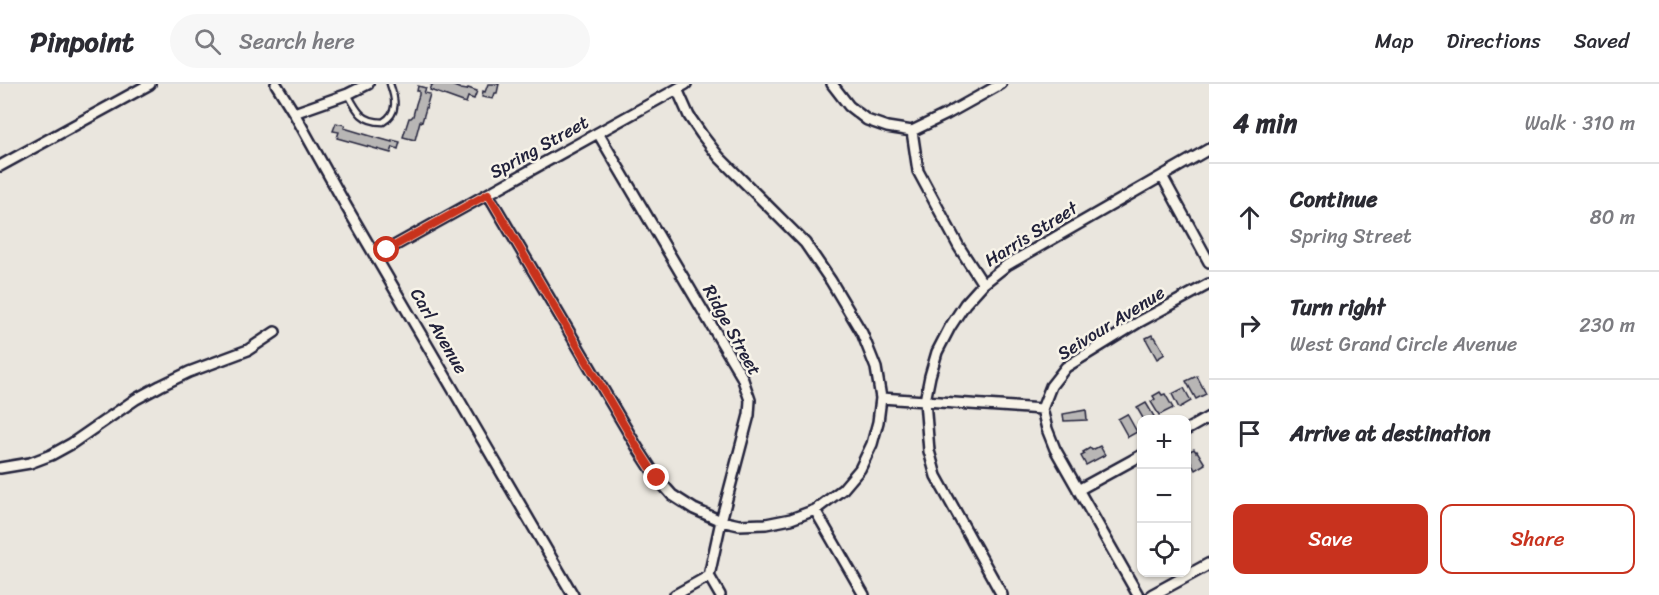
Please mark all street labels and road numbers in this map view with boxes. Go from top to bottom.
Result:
street label: Spring Street [483,106,595,188]
street label: Harris Street [978,192,1085,275]
street label: Seivour Avenue [1051,277,1171,369]
street label: Ridge Street [694,278,770,382]
street label: Carl Avenue [401,282,477,380]

